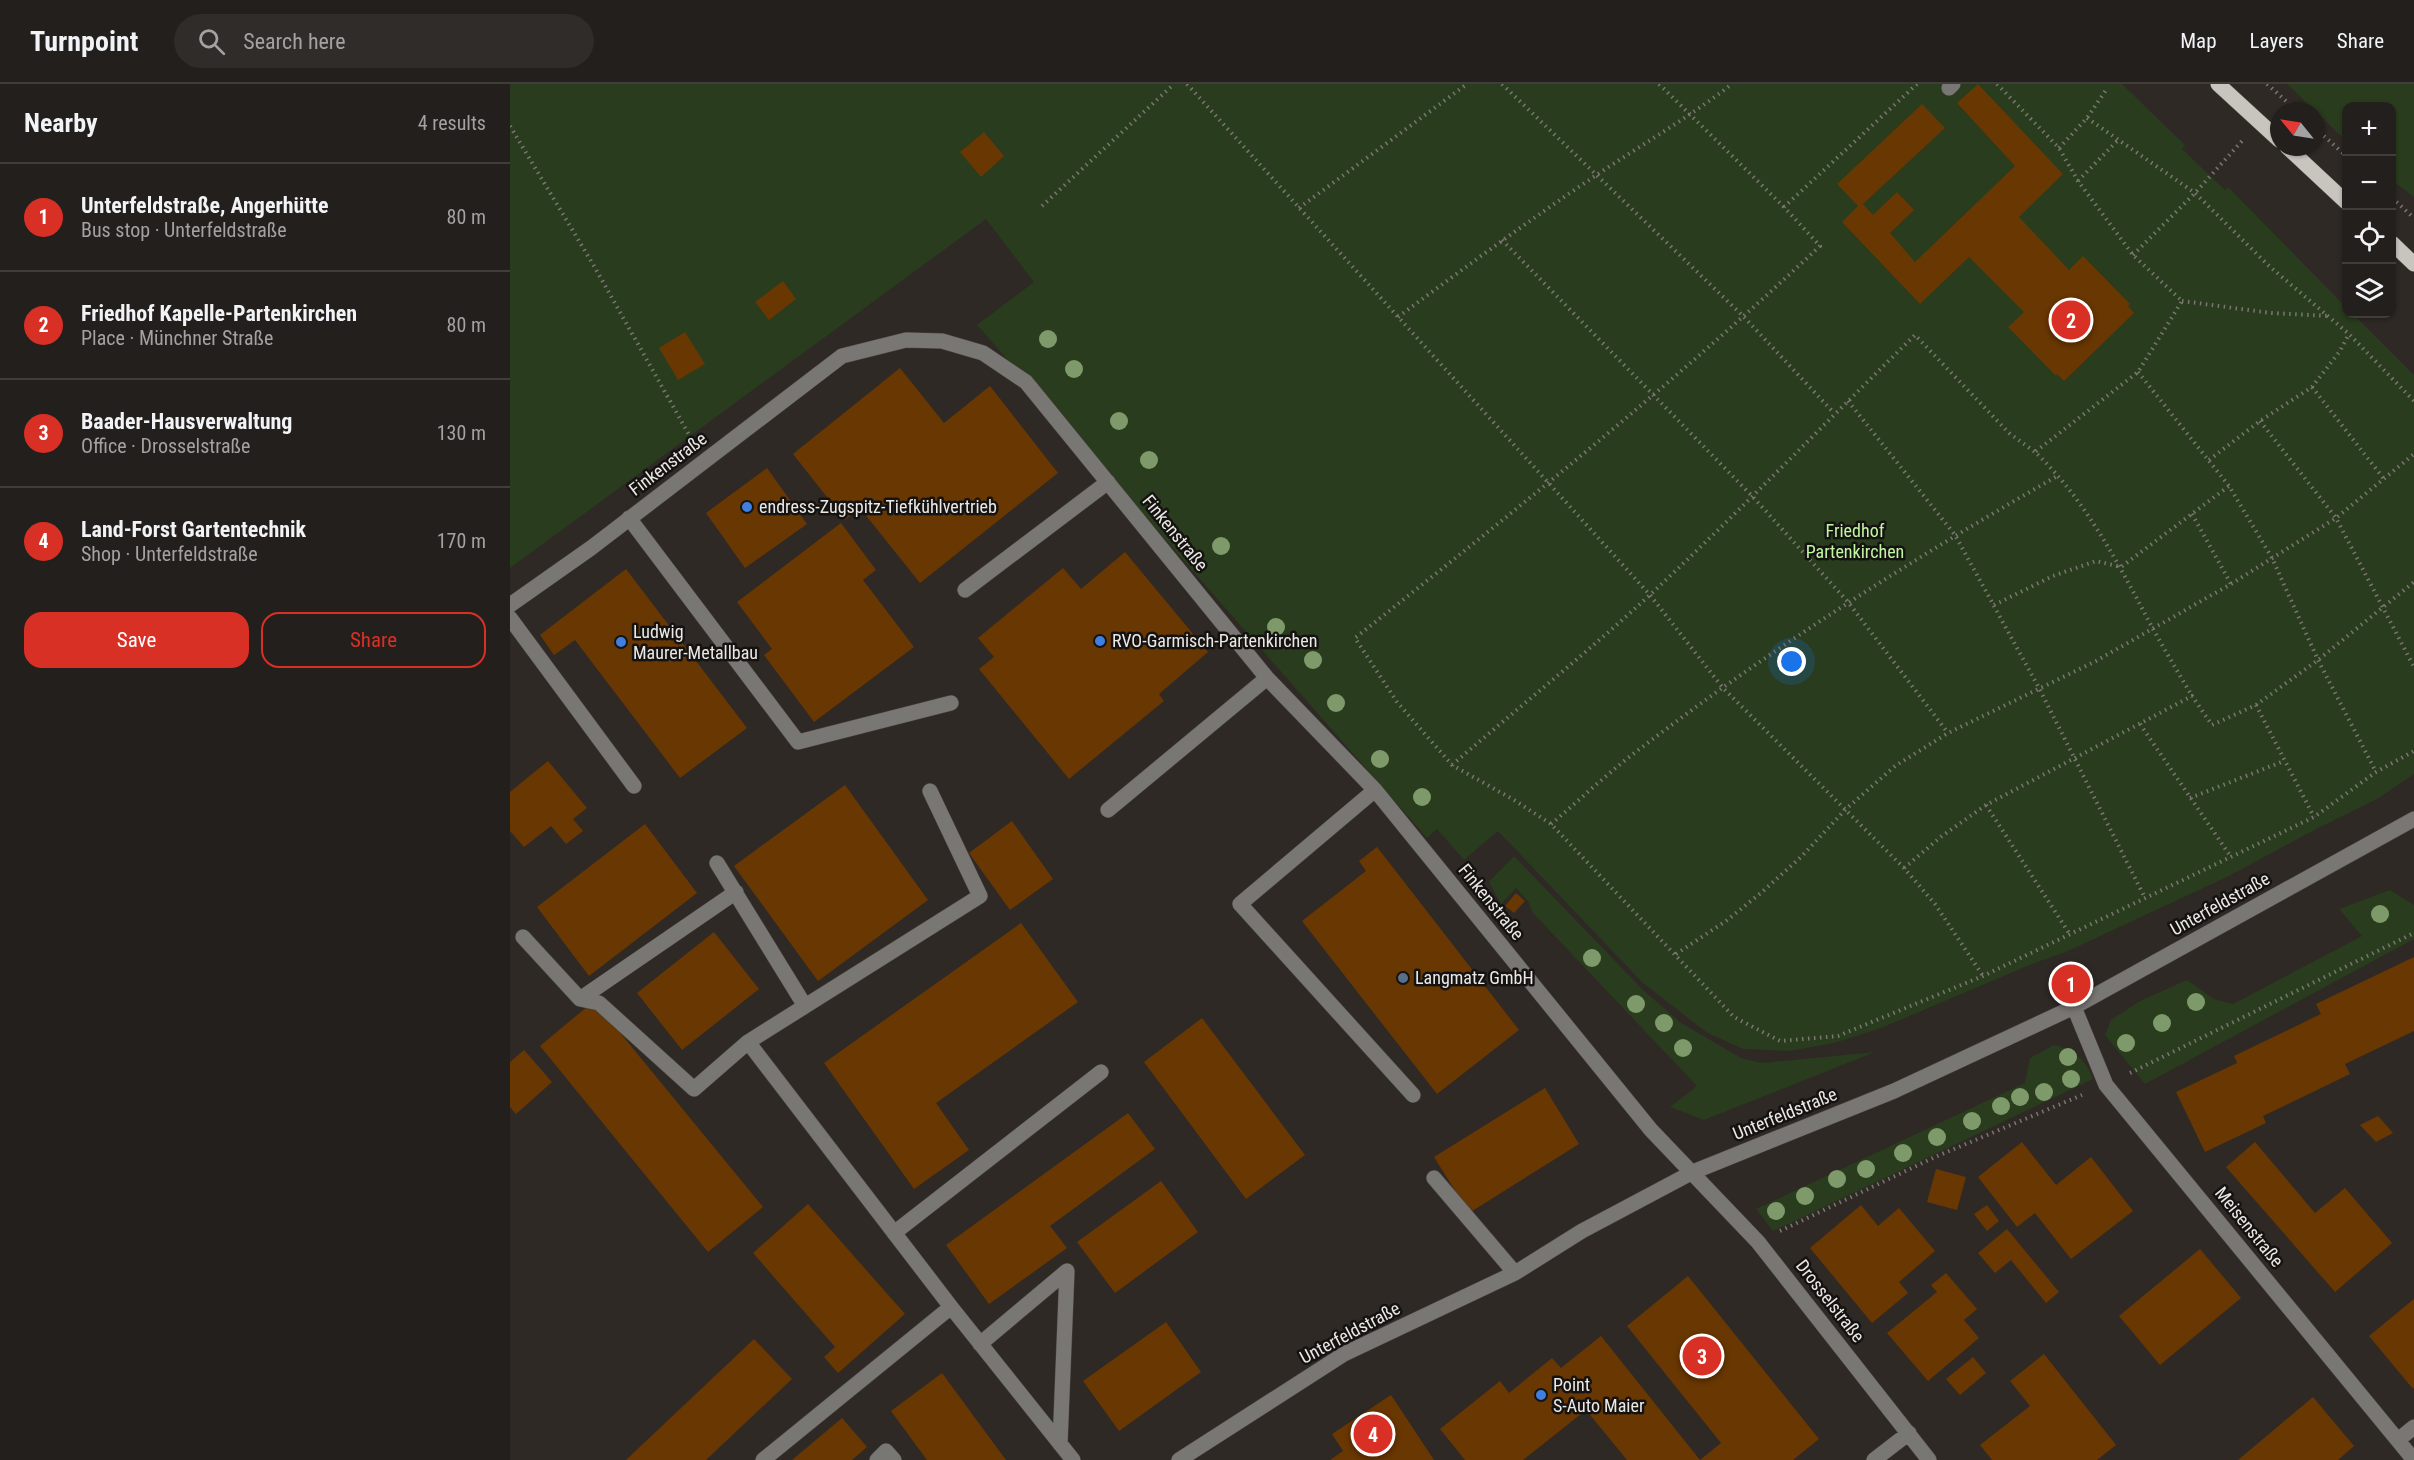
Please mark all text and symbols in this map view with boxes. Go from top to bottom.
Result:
search box [174,14,594,68]
text: Turnpoint [30,25,138,58]
icon: search [195,25,228,58]
text: Search here [243,29,346,54]
text: Map [2180,29,2217,53]
text: Layers [2250,29,2304,53]
text: Share [2337,29,2384,53]
north arrow [2270,102,2324,156]
map controls [2342,102,2396,318]
button: + [2342,102,2396,156]
text: Nearby [24,108,98,138]
text: 4 results [418,111,486,135]
button: − [2342,156,2396,210]
text: Unterfeldstraße, Angerhütte [81,193,328,218]
text: 1 [38,205,49,229]
text: 80 m [447,205,486,229]
button: locate [2342,210,2396,264]
text: Bus stop · Unterfeldstraße [81,218,287,242]
button: layers [2342,264,2396,318]
pin: 2 [2052,298,2090,342]
text: Friedhof Kapelle-Partenkirchen [81,301,357,326]
text: 2 [38,313,49,337]
text: 80 m [447,313,486,337]
text: Place · Münchner Straße [81,326,273,350]
text: Baader-Hausverwaltung [81,409,292,434]
text: 3 [38,421,49,445]
text: 130 m [437,421,486,445]
street label: Finkenstraße [625,428,711,500]
text: Office · Drosselstraße [81,434,250,458]
street label: Finkenstraße [1138,490,1212,575]
place label: endress-Zugspitz-Tiefkühlvertrieb [759,496,997,517]
marker: endress-Zugspitz-Tiefkühlvertrieb [740,500,754,514]
text: Land-Forst Gartentechnik [81,517,306,542]
park label: Friedhof Partenkirchen [1806,520,1904,562]
text: 4 [38,529,49,553]
text: 170 m [437,529,486,553]
text: Shop · Unterfeldstraße [81,542,258,566]
button: Save [24,612,249,668]
button: Share [261,612,486,668]
place label: Ludwig Maurer-Metallbau [633,621,758,663]
place label: RVO-Garmisch-Partenkirchen [1112,630,1317,651]
marker: RVO-Garmisch-Partenkirchen [1093,634,1107,648]
marker: Ludwig Maurer-Metallbau [614,635,628,649]
your location [1777,647,1806,676]
street label: Finkenstraße [1454,859,1528,944]
street label: Unterfeldstraße [2166,868,2273,939]
pin: 1 [2052,962,2090,1006]
place label: Langmatz GmbH [1415,967,1534,988]
marker: Langmatz GmbH [1396,971,1410,985]
street label: Unterfeldstraße [1730,1083,1840,1144]
street label: Meisenstraße [2211,1183,2288,1271]
street label: Drosselstraße [1792,1255,1869,1346]
street label: Unterfeldstraße [1296,1297,1403,1368]
pin: 3 [1682,1334,1722,1378]
place label: Point S-Auto Maier [1553,1374,1645,1416]
marker: Point S-Auto Maier [1534,1388,1548,1402]
pin: 4 [1354,1412,1392,1456]

